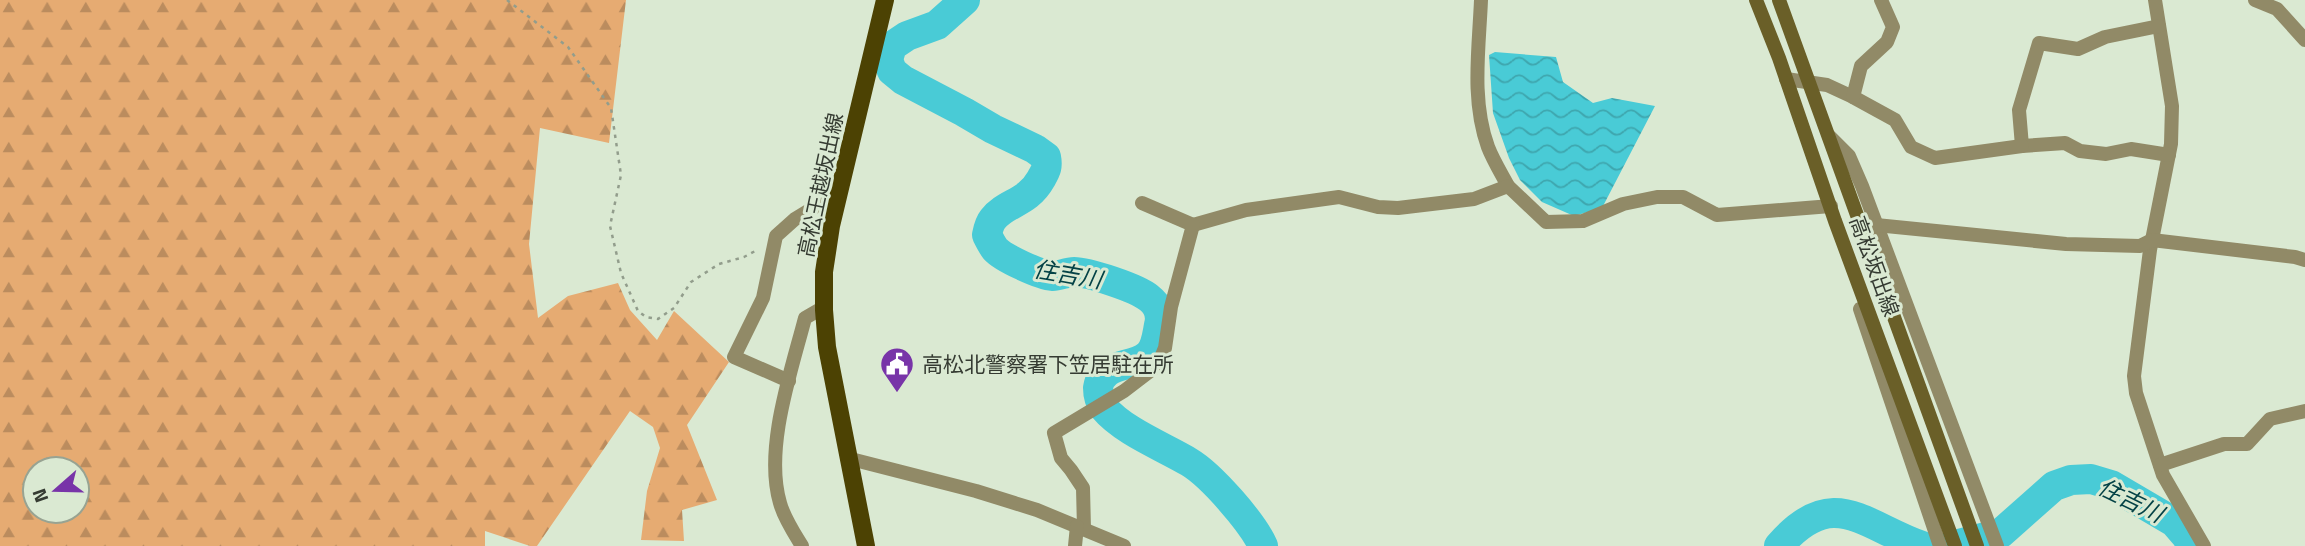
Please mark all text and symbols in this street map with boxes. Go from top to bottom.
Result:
street label: 高松王越坂出線 [789,110,851,260]
street label: 高松坂出線 [1842,211,1908,321]
water label: 住吉川 [1031,251,1108,298]
public building icon: 高松北警察署下笠居駐在所 [878,345,916,394]
place label: 高松北警察署下笠居駐在所 [922,348,1174,380]
north arrow [21,455,91,525]
water label: 住吉川 [2092,469,2172,532]
text: N [24,485,55,507]

